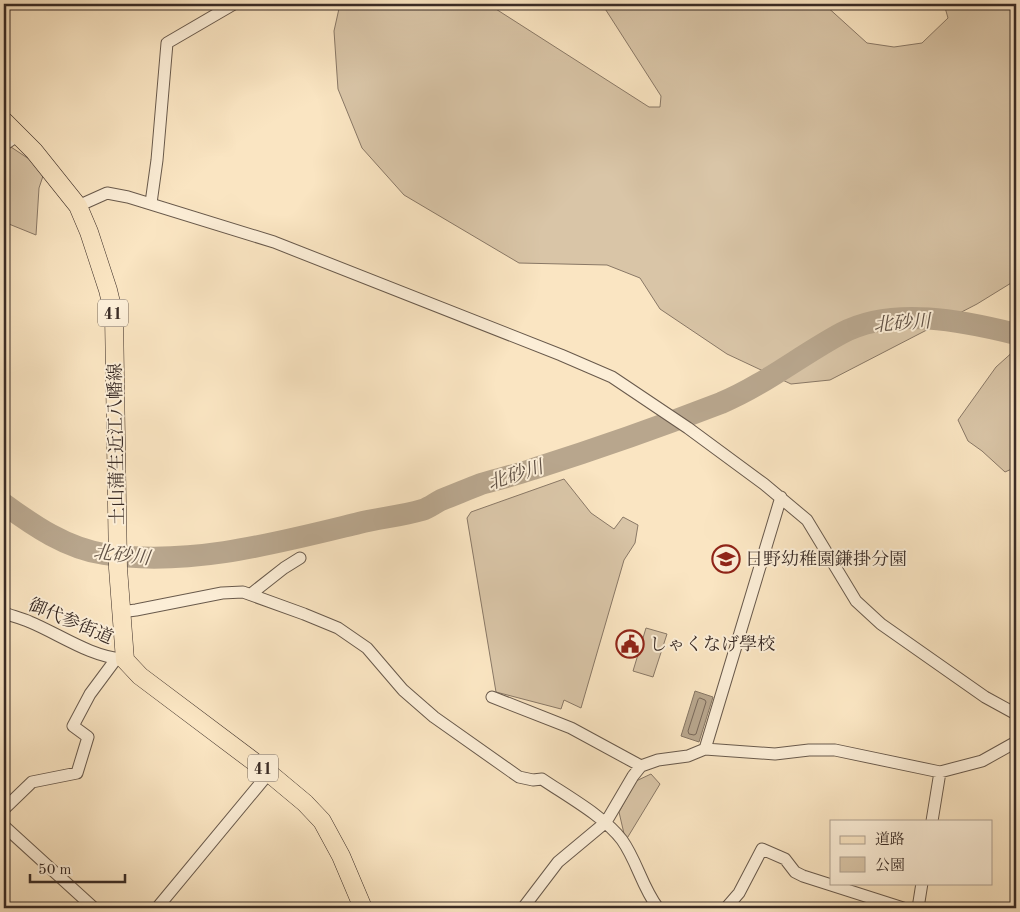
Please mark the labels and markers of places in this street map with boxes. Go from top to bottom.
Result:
school or university icon: 日野幼稚園鎌掛分園 [711,544,741,574]
place label: 日野幼稚園鎌掛分園 [745,549,907,569]
public building icon: しゃくなげ學校 [615,629,645,659]
place label: しゃくなげ學校 [649,634,775,654]

